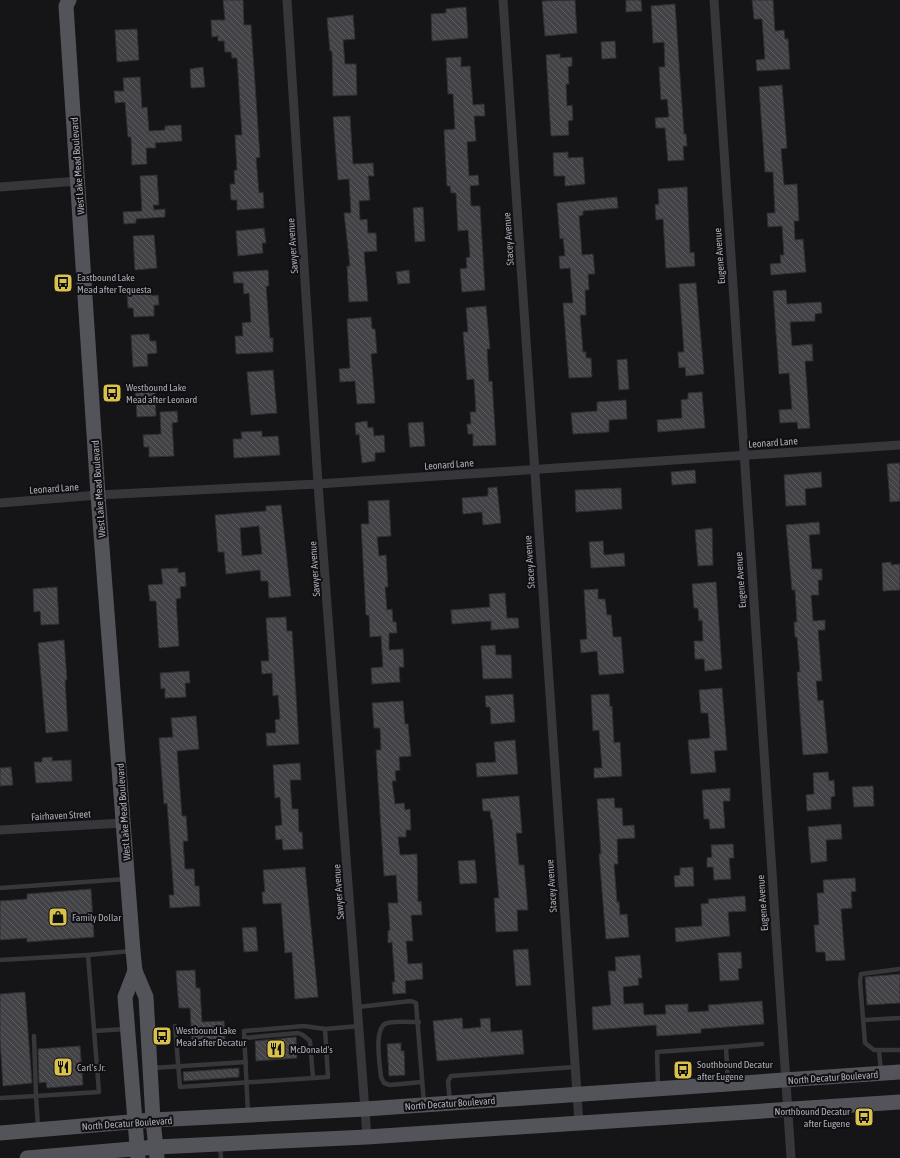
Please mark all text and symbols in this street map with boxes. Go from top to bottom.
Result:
street label: West Lake Mead Boulevard [69,117,86,215]
street label: Stacey Avenue [501,212,516,266]
street label: Sawyer Avenue [285,218,300,274]
street label: Eugene Avenue [712,227,727,284]
bus stop icon: Eastbound Lake Mead after Tequesta [52,272,74,294]
place label: Eastbound Lake Mead after Tequesta [77,272,152,295]
bus stop icon: Westbound Lake Mead after Leonard [101,382,123,404]
place label: Westbound Lake Mead after Leonard [126,382,198,405]
street label: Leonard Lane [748,435,799,450]
street label: West Lake Mead Boulevard [90,440,107,538]
street label: Leonard Lane [424,457,475,472]
street label: Leonard Lane [29,481,80,496]
street label: Stacey Avenue [522,535,537,589]
street label: Sawyer Avenue [307,541,322,597]
street label: Eugene Avenue [733,551,748,608]
street label: West Lake Mead Boulevard [115,763,132,861]
street label: Fairhaven Street [31,808,91,823]
street label: Stacey Avenue [544,859,559,913]
street label: Sawyer Avenue [331,864,346,920]
street label: Eugene Avenue [755,874,770,931]
shop icon: Family Dollar [47,906,69,928]
place label: Family Dollar [72,912,122,923]
bus stop icon: Westbound Lake Mead after Decatur [151,1025,173,1047]
place label: Westbound Lake Mead after Decatur [176,1025,247,1048]
restaurant icon: McDonald's [265,1038,287,1060]
place label: McDonald's [290,1044,333,1055]
restaurant icon: Carl's Jr. [52,1056,74,1078]
bus stop icon: Southbound Decatur after Eugene [672,1059,694,1081]
place label: Southbound Decatur after Eugene [697,1059,774,1082]
place label: Carl's Jr. [77,1062,106,1073]
street label: North Decatur Boulevard [787,1069,879,1086]
street label: North Decatur Boulevard [404,1095,496,1112]
place label: Northbound Decatur after Eugene [774,1106,851,1129]
bus stop icon: Northbound Decatur after Eugene [853,1106,875,1128]
street label: North Decatur Boulevard [81,1115,173,1132]

